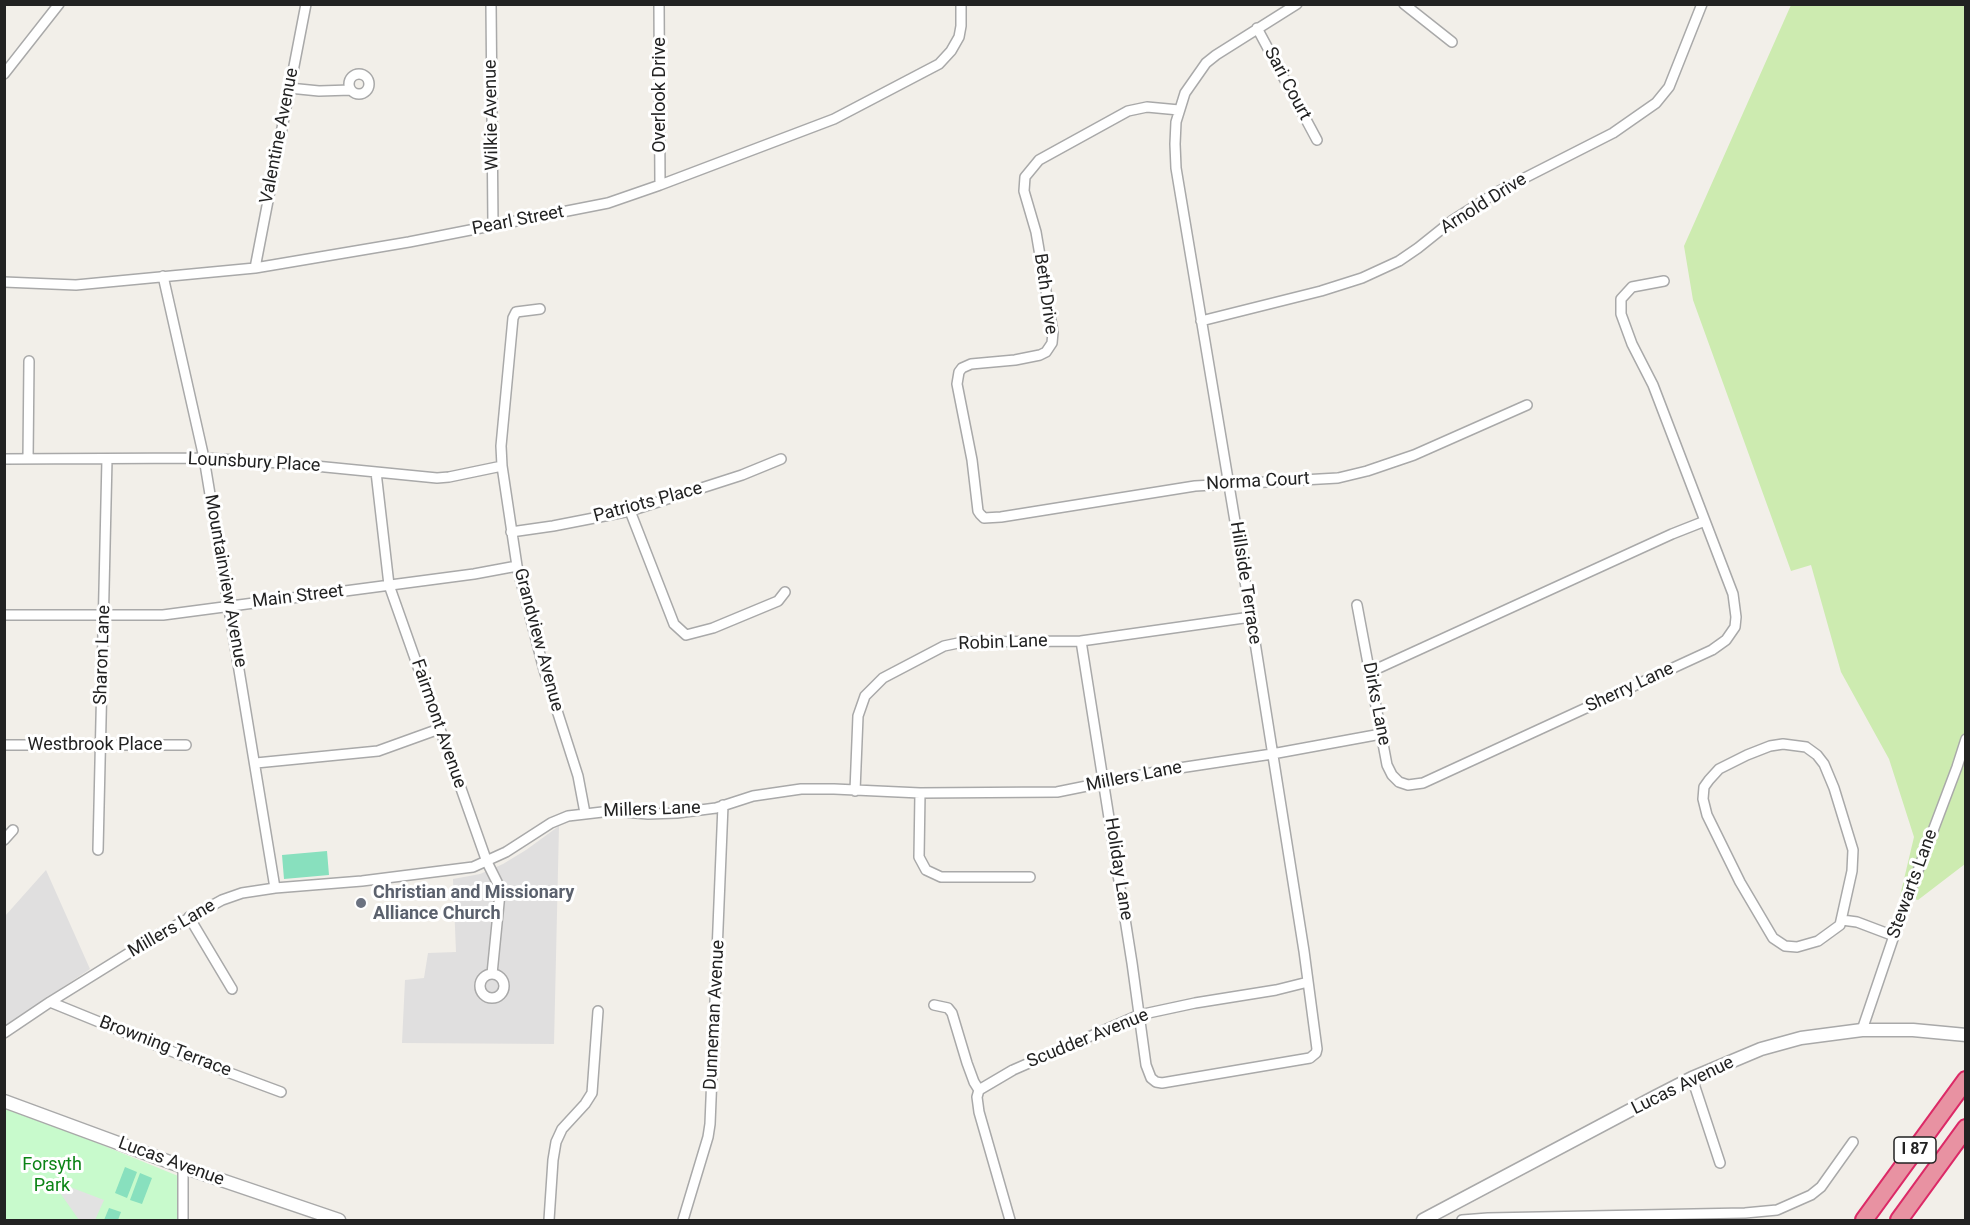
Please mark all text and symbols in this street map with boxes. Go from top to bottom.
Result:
street label: Overlook Drive [649,37,671,153]
street label: Sari Court [1259,44,1315,124]
street label: Wilkie Avenue [480,59,504,171]
street label: Valentine Avenue [256,66,304,206]
street label: Arnold Drive [1437,169,1531,239]
street label: Pearl Street [470,202,566,240]
street label: Beth Drive [1029,252,1061,336]
street label: Lounsbury Place [187,449,321,477]
street label: Norma Court [1206,469,1310,495]
street label: Patriots Place [591,478,705,528]
street label: Mountainview Avenue [199,493,251,669]
street label: Hillside Terrace [1225,520,1265,646]
street label: Grandview Avenue [508,566,568,714]
street label: Main Street [251,581,345,613]
street label: Sharon Lane [90,605,116,705]
street label: Robin Lane [958,631,1048,655]
street label: Fairmont Avenue [406,657,470,791]
street label: Sherry Lane [1583,658,1677,718]
street label: Dirks Lane [1357,661,1395,747]
street label: Westbrook Place [27,734,163,756]
street label: Millers Lane [1084,757,1184,797]
street label: Millers Lane [603,798,701,822]
street label: Holiday Lane [1099,816,1137,922]
street label: Stewarts Lane [1883,826,1943,942]
place label: Christian and Missionary Alliance Church [373,882,574,924]
street label: Millers Lane [125,895,219,963]
marker: Christian and Missionary Alliance Church [354,896,368,910]
street label: Dunneman Avenue [700,940,730,1090]
street label: Scudder Avenue [1024,1005,1152,1073]
street label: Browning Terrace [96,1012,234,1082]
street label: Lucas Avenue [1628,1052,1738,1120]
street label: Lucas Avenue [115,1133,227,1191]
road number: I 87 [1894,1137,1936,1163]
park label: Forsyth Park [22,1154,82,1196]

